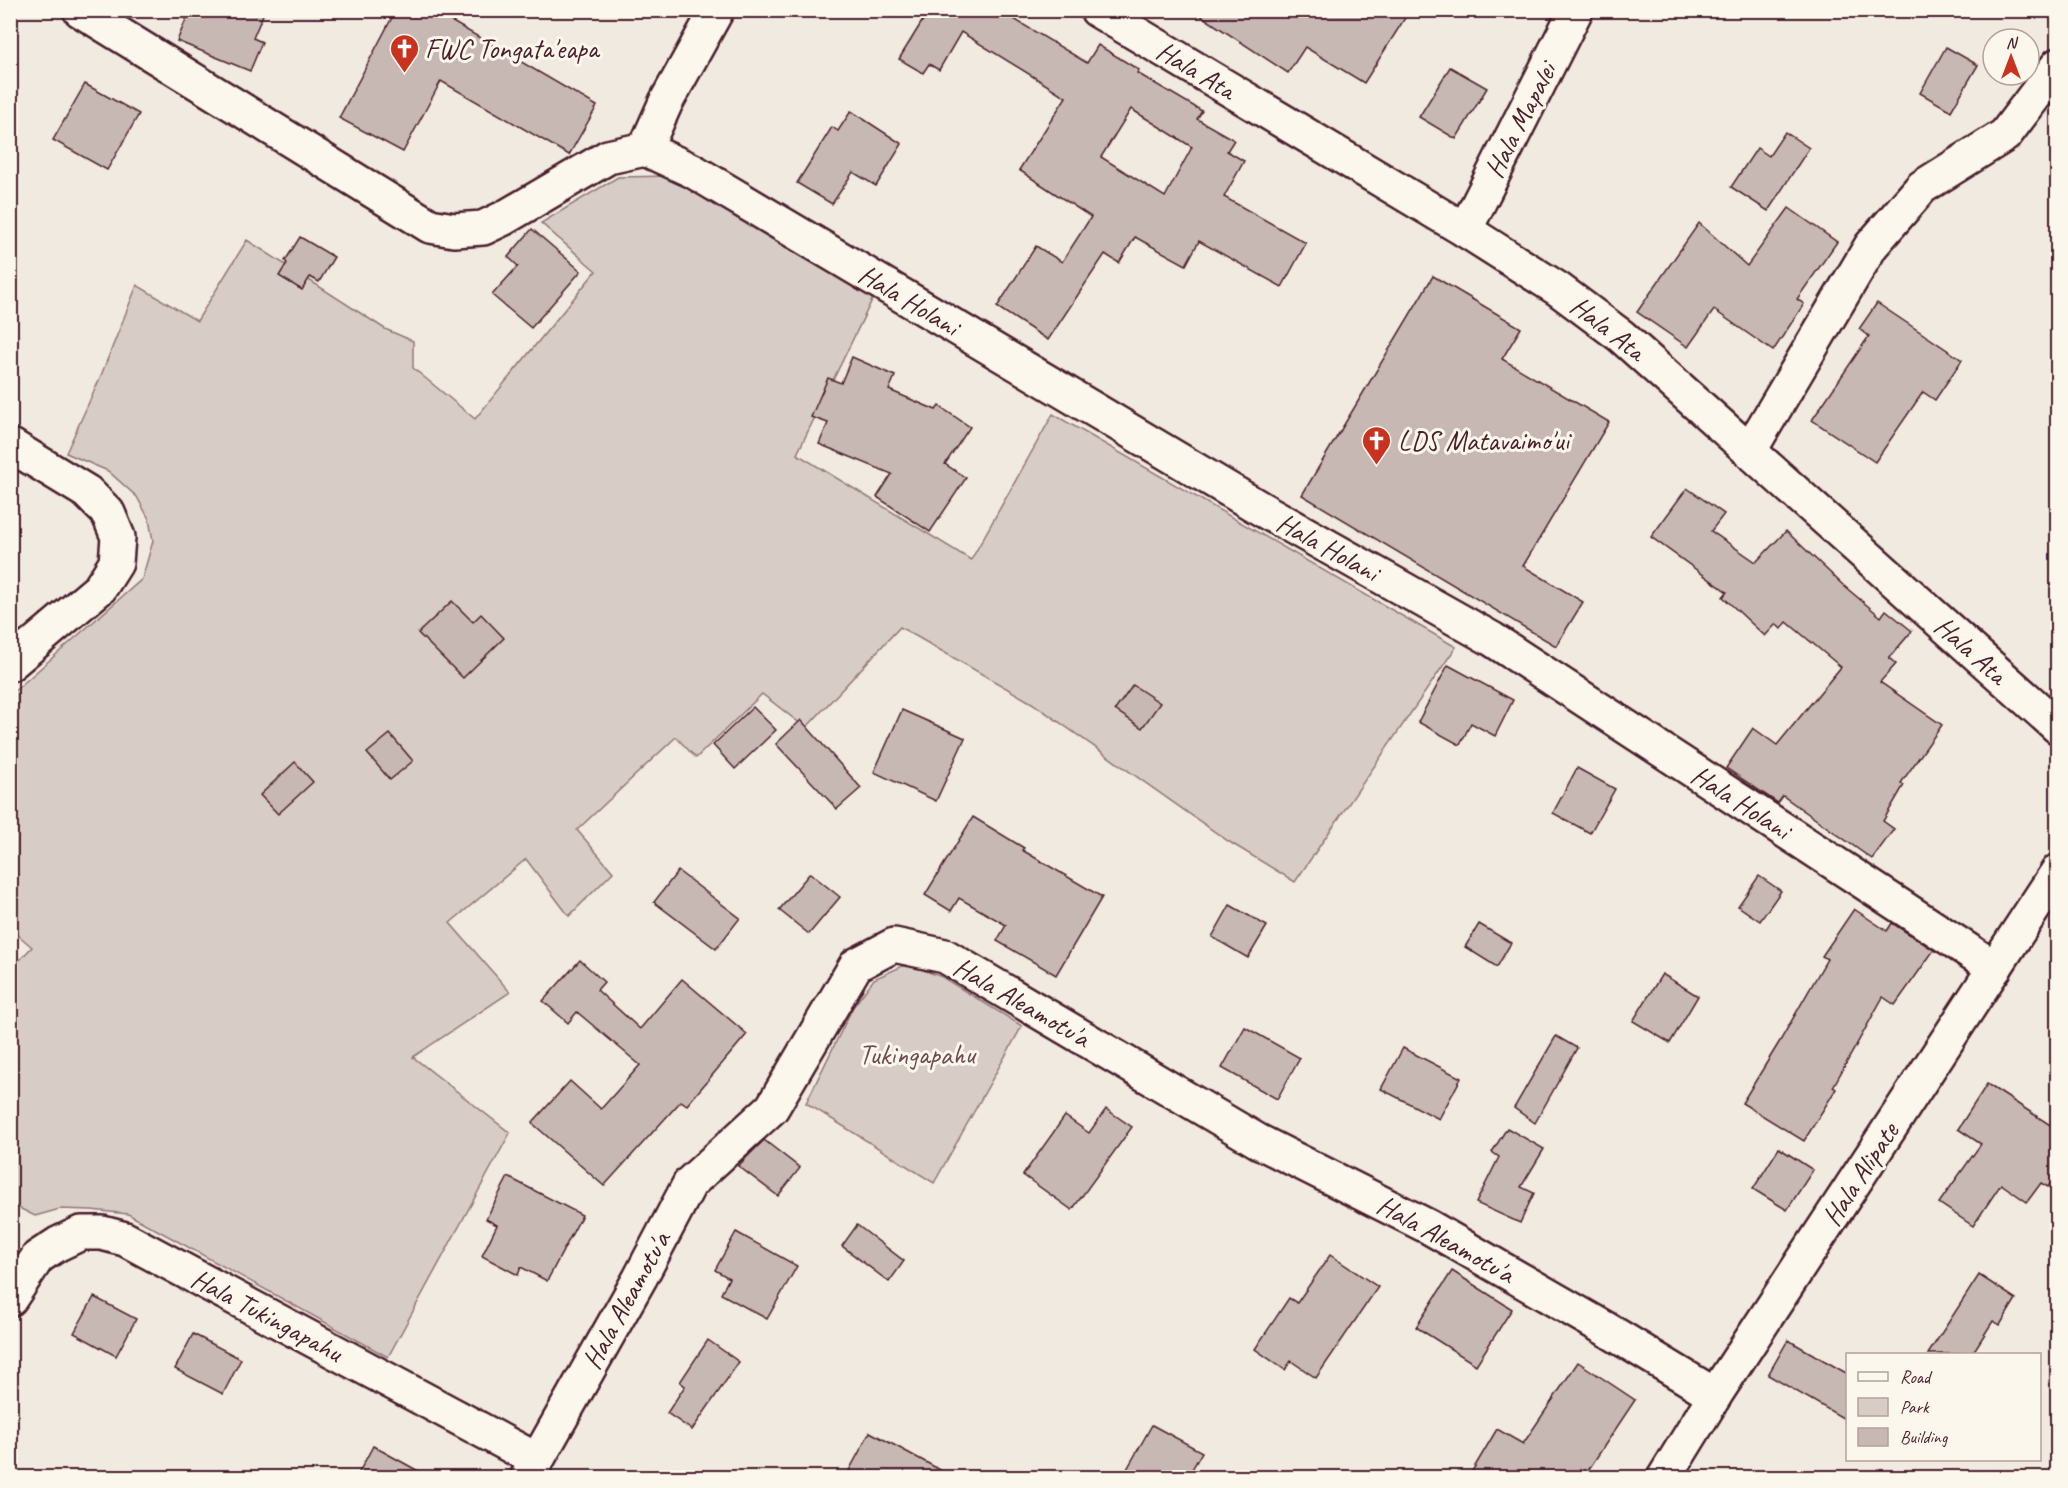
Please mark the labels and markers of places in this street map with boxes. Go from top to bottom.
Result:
place label: FWC Tongata'eapa [425,31,601,66]
church icon: FWC Tongata'eapa [388,32,420,74]
place label: LDS Matavaimo'ui [1398,423,1573,458]
church icon: LDS Matavaimo'ui [1361,424,1393,466]

